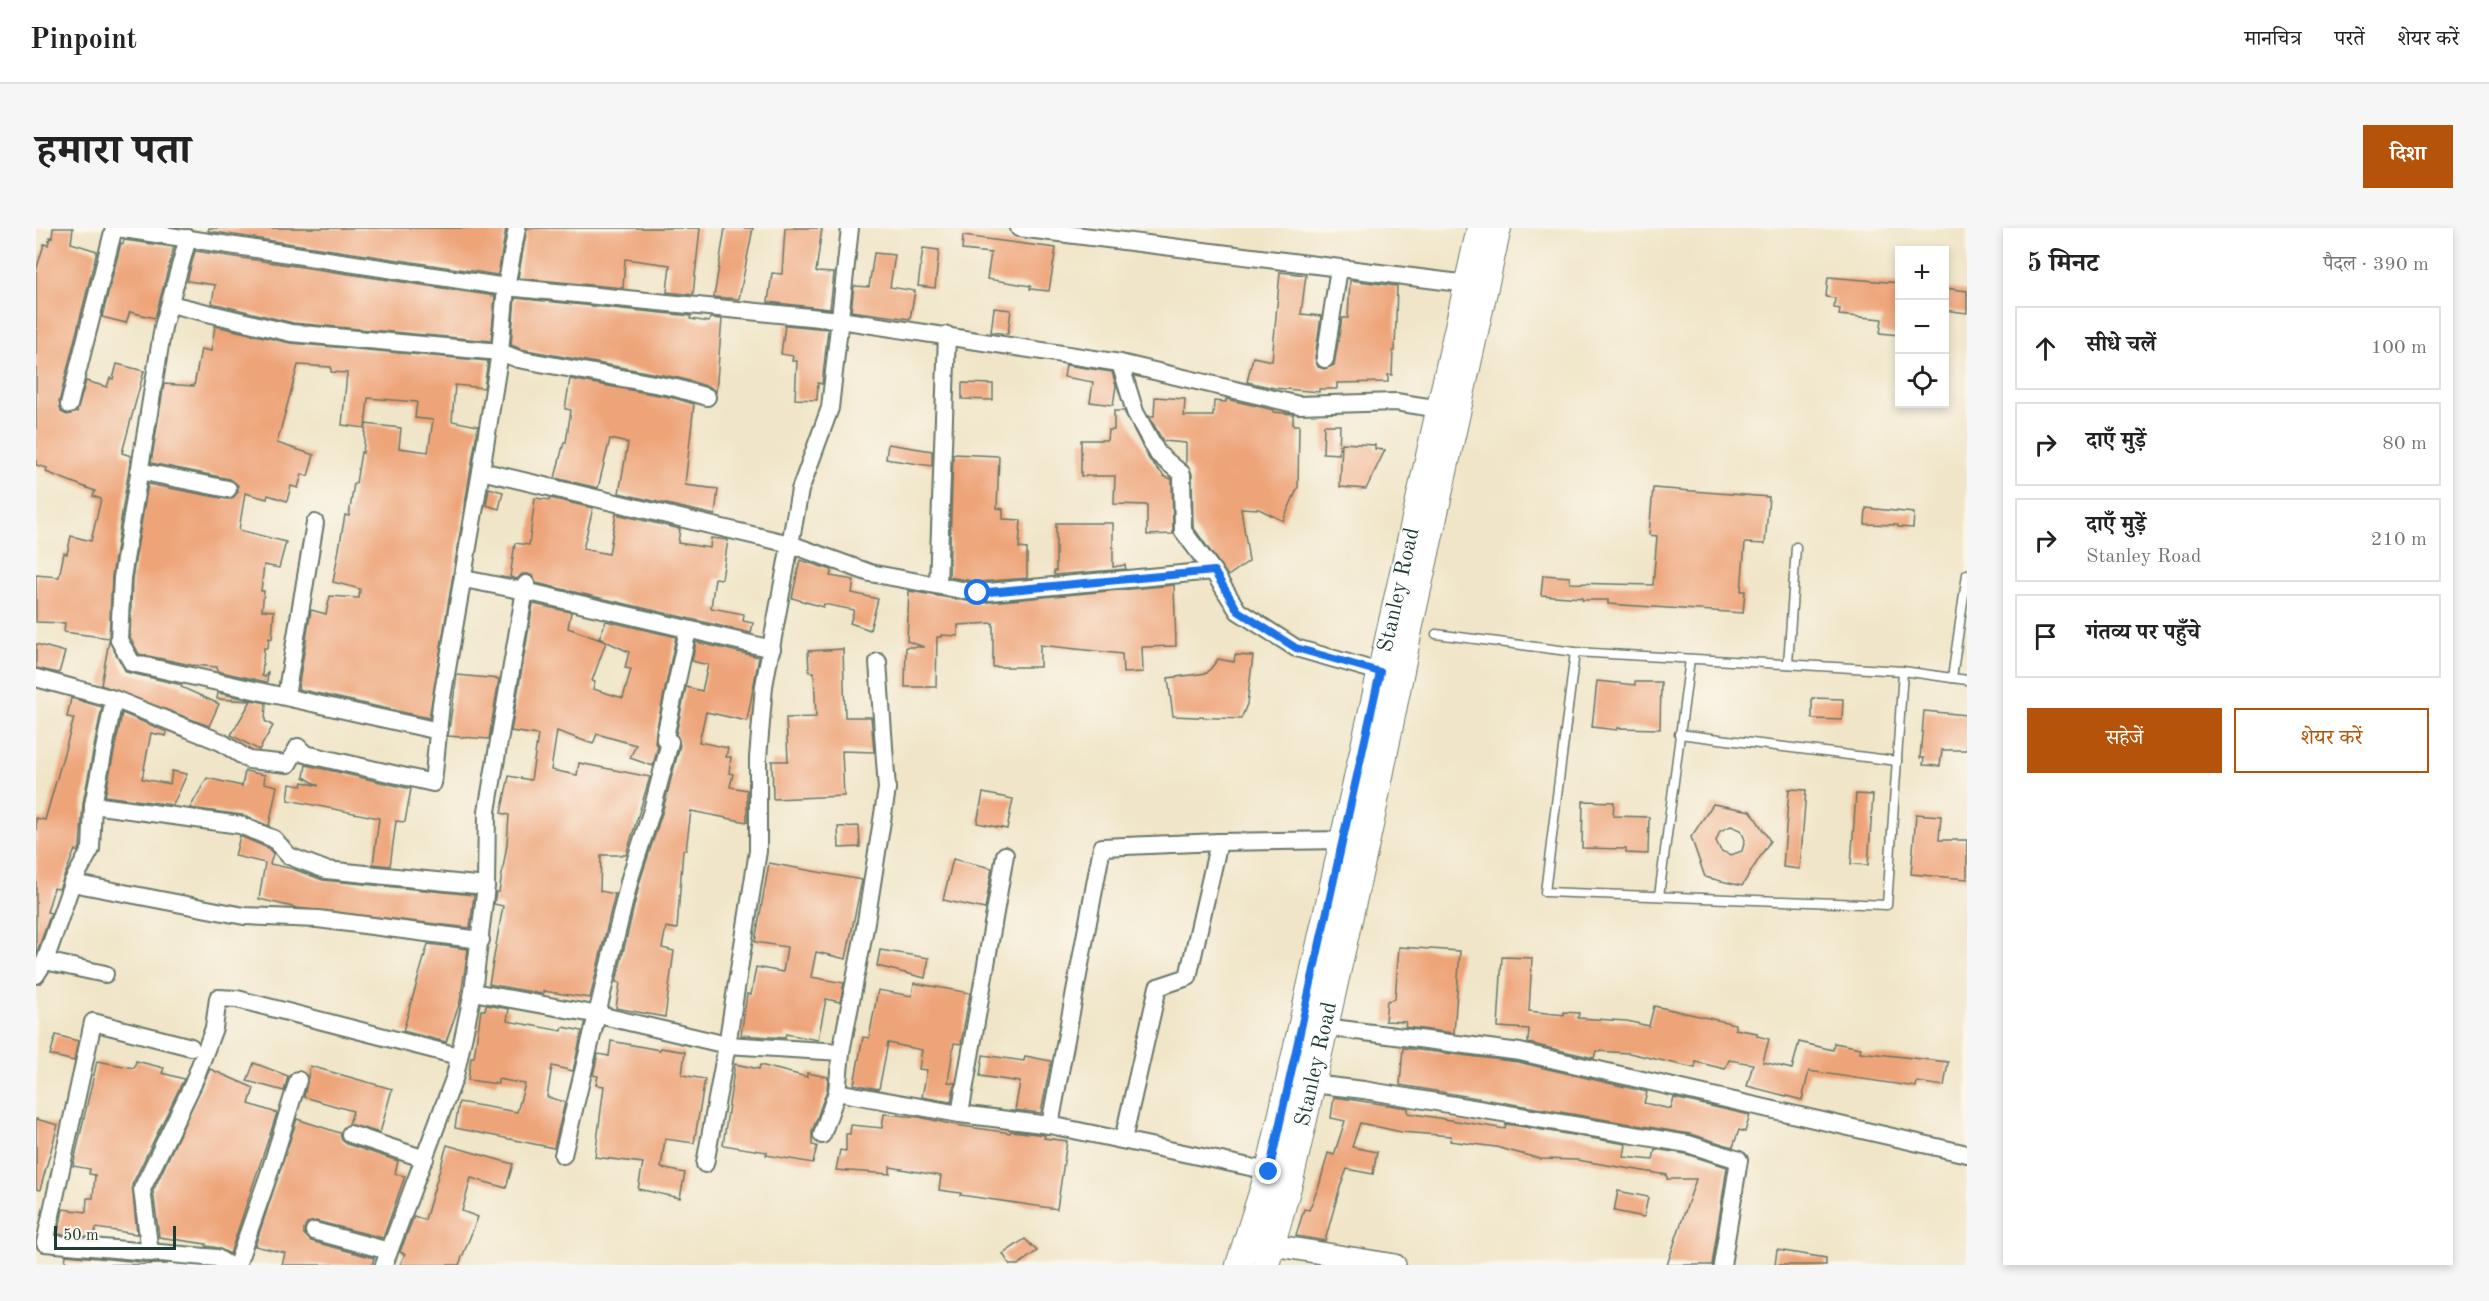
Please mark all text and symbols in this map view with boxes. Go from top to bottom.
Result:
text: Pinpoint [30,27,137,55]
text: मानचित्र [2245,29,2301,50]
text: परतें [2334,29,2364,50]
text: शेयर करें [2397,29,2459,50]
button: दिशा [2363,125,2453,188]
text: हमारा पता [36,131,191,173]
map controls [1895,246,1949,408]
button: + [1895,246,1949,300]
text: 5 मिनट [2027,251,2099,277]
text: पैदल · 390 m [2323,255,2429,275]
button: − [1895,300,1949,354]
icon: ahead [2029,332,2062,365]
text: सीधे चलें [2086,334,2156,356]
text: 100 m [2371,338,2427,358]
button: locate [1895,354,1949,408]
icon: right [2029,428,2062,461]
text: दाएँ मुड़ें [2086,430,2146,452]
text: 80 m [2382,434,2427,454]
text: दाएँ मुड़ें [2086,514,2146,536]
icon: right [2029,524,2062,557]
street label: Stanley Road [1374,526,1424,654]
text: 210 m [2371,530,2427,550]
text: Stanley Road [2086,547,2201,567]
route start [964,579,990,605]
icon: arrive [2029,620,2062,653]
text: गंतव्य पर पहुँचे [2086,622,2200,644]
button: सहेजें [2027,708,2222,773]
button: शेयर करें [2234,708,2429,773]
street label: Stanley Road [1292,1000,1341,1129]
route end [1255,1158,1281,1184]
scale bar [54,1223,176,1250]
text: 50 m [63,1228,99,1244]

